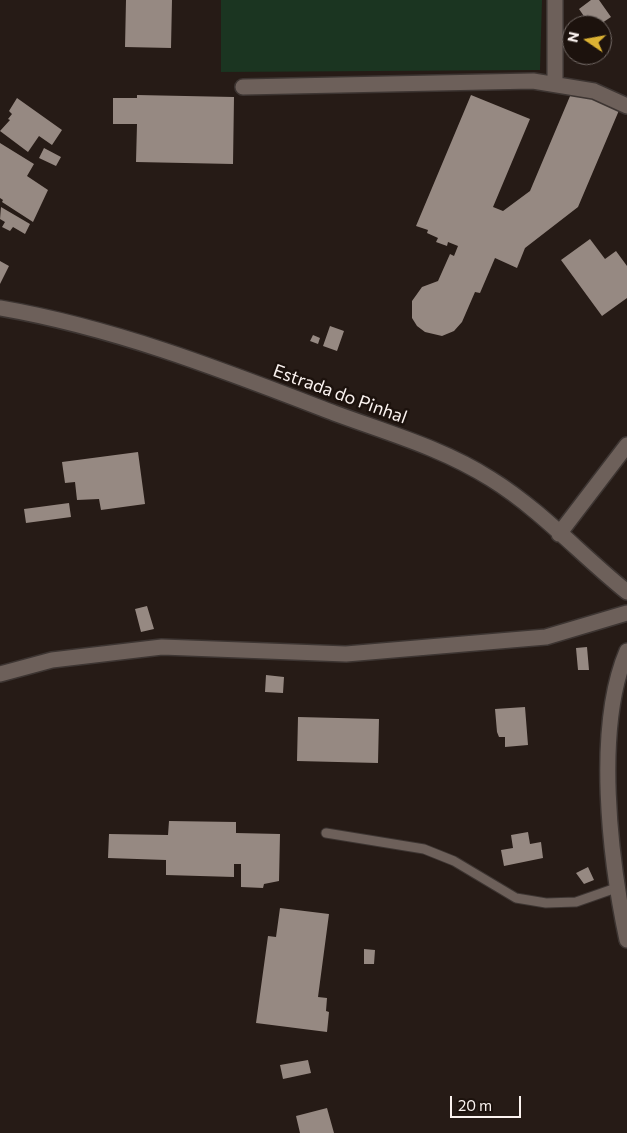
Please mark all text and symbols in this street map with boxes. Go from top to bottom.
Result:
north arrow [562,15,612,65]
text: N [563,30,582,44]
street label: Estrada do Pinhal [270,360,410,428]
scale bar [452,1086,523,1118]
text: 20 m [458,1096,492,1114]

